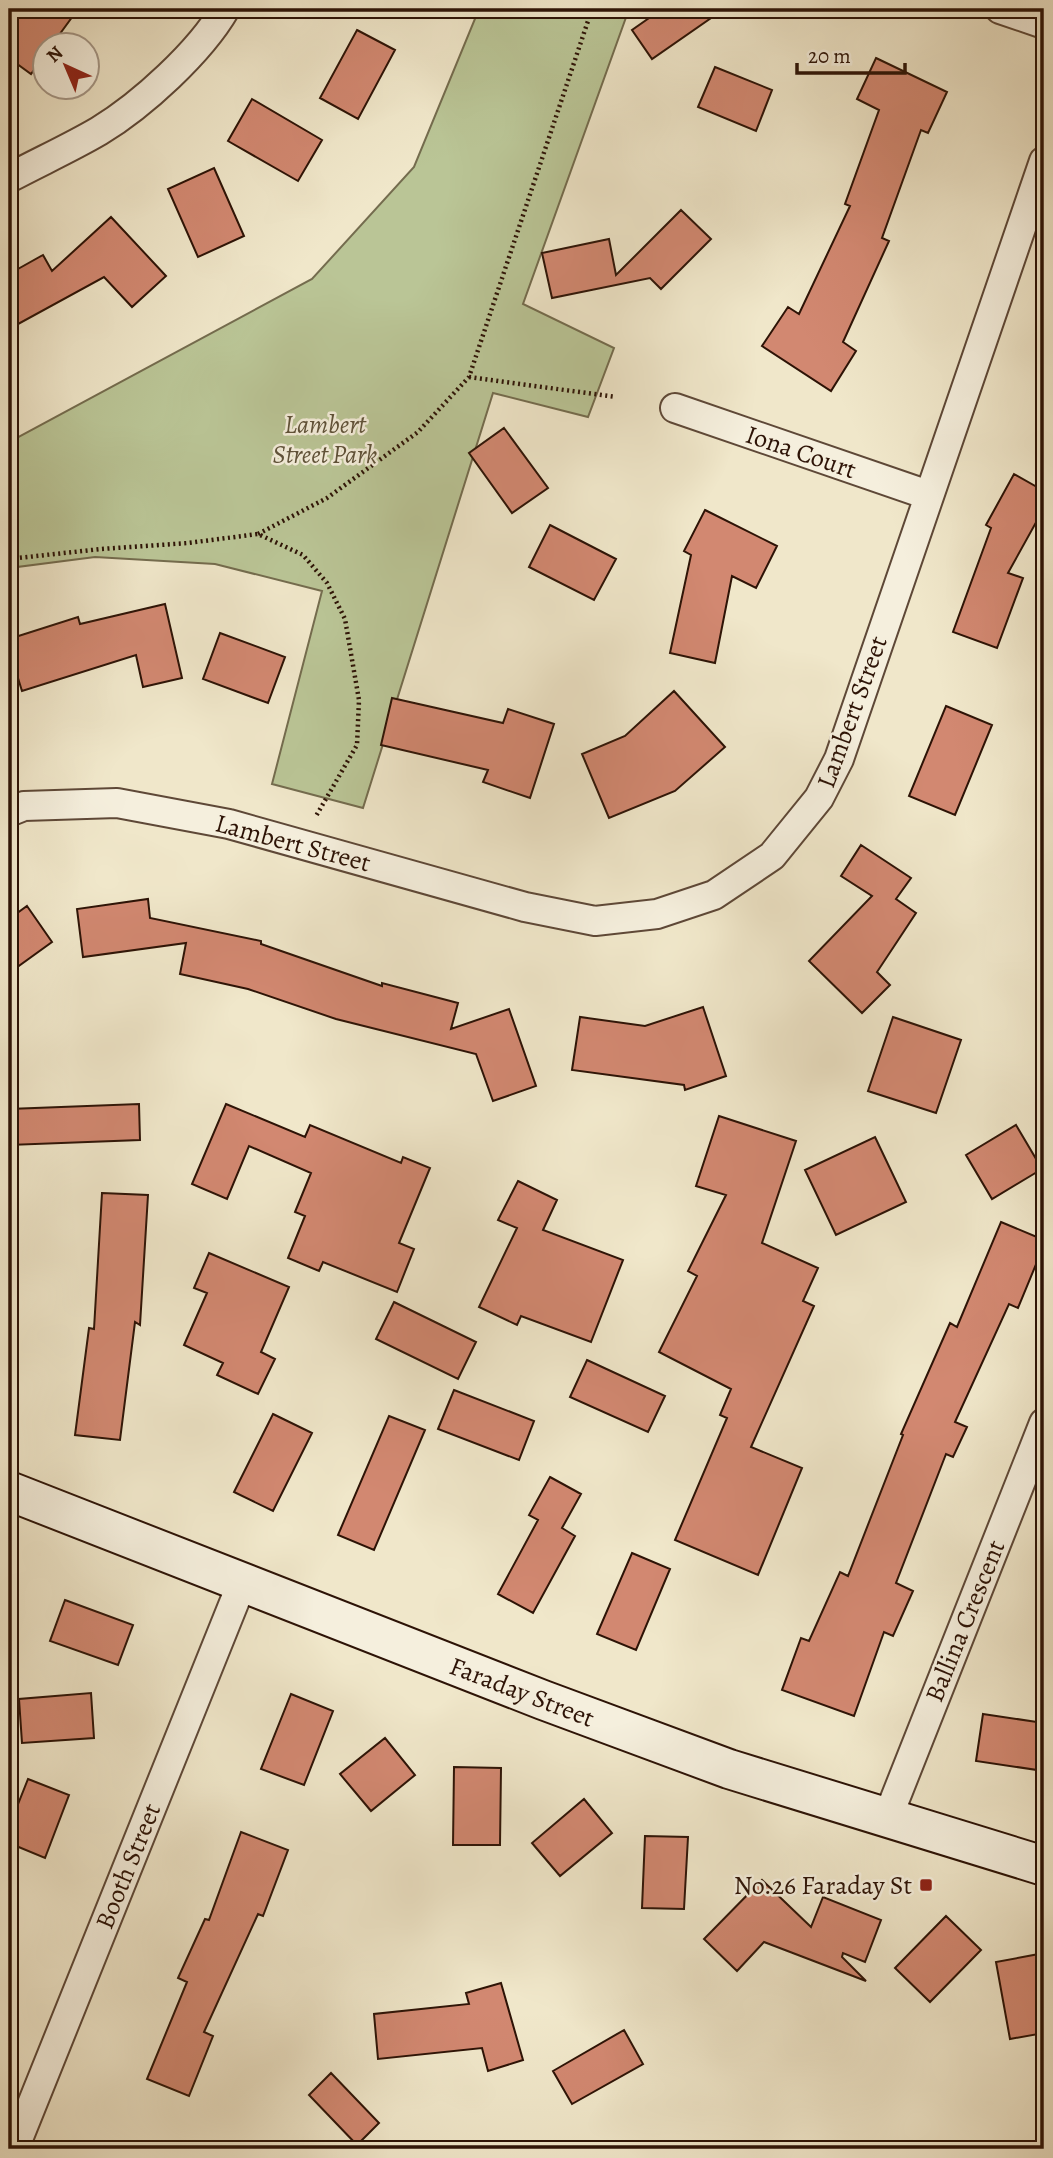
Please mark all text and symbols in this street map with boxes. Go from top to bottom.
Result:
north arrow [32,32,102,102]
scale bar [797,32,906,76]
text: N [41,40,69,69]
text: 20 m [808,42,851,70]
park label: Lambert Street Park [273,407,377,472]
street label: Iona Court [741,417,861,487]
street label: Lambert Street [808,631,896,793]
street label: Lambert Street [211,805,375,881]
street label: Ballina Crescent [917,1534,1014,1707]
street label: Faraday Street [445,1648,600,1736]
street label: Booth Street [87,1798,169,1934]
place label: No.26 Faraday St [734,1868,912,1903]
marker: No.26 Faraday St [918,1877,934,1893]

